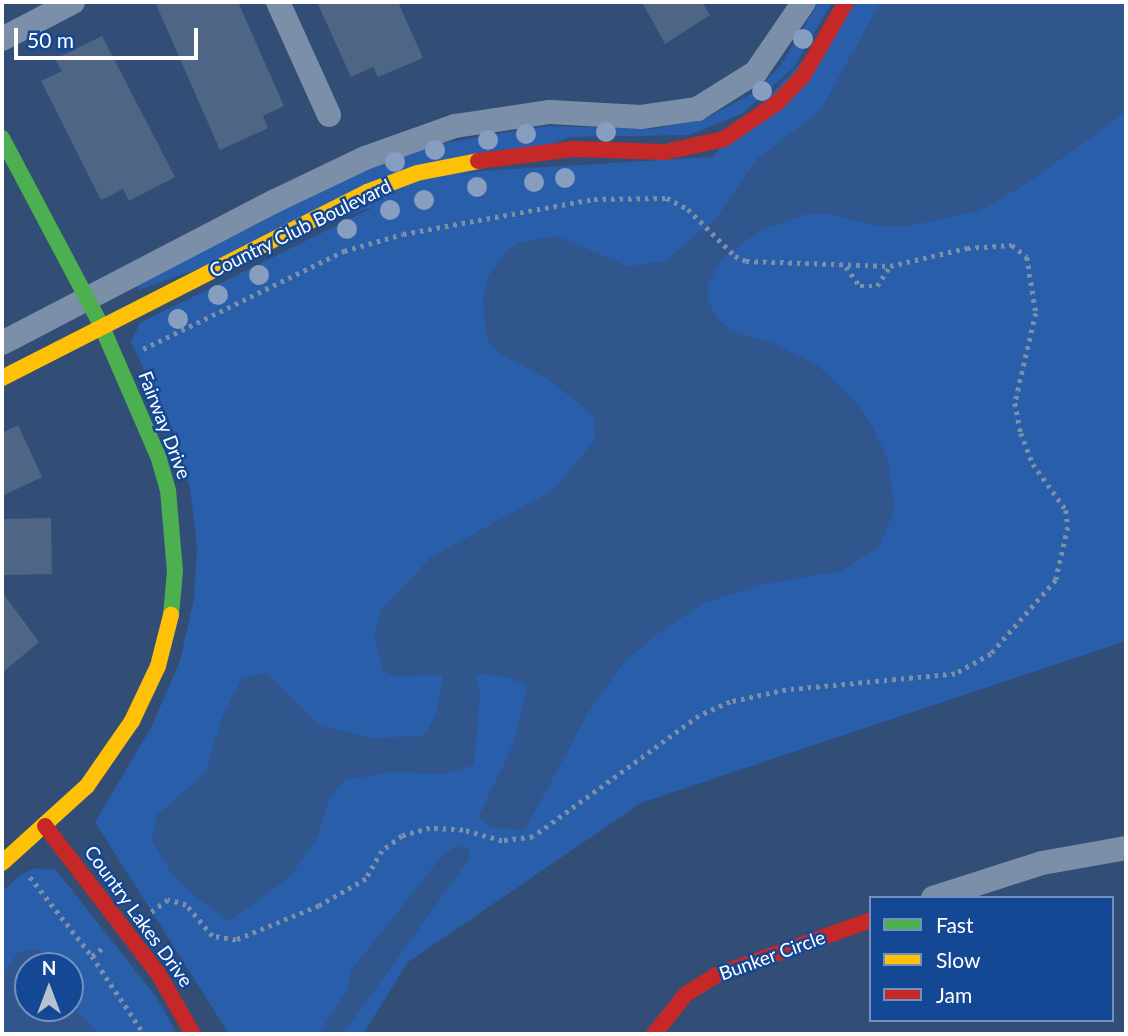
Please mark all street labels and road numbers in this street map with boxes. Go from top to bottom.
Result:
street label: Country Club Boulevard [205,174,395,282]
street label: Fairway Drive [134,368,196,482]
street label: Country Lakes Drive [80,841,198,991]
street label: Bunker Circle [716,925,828,985]

